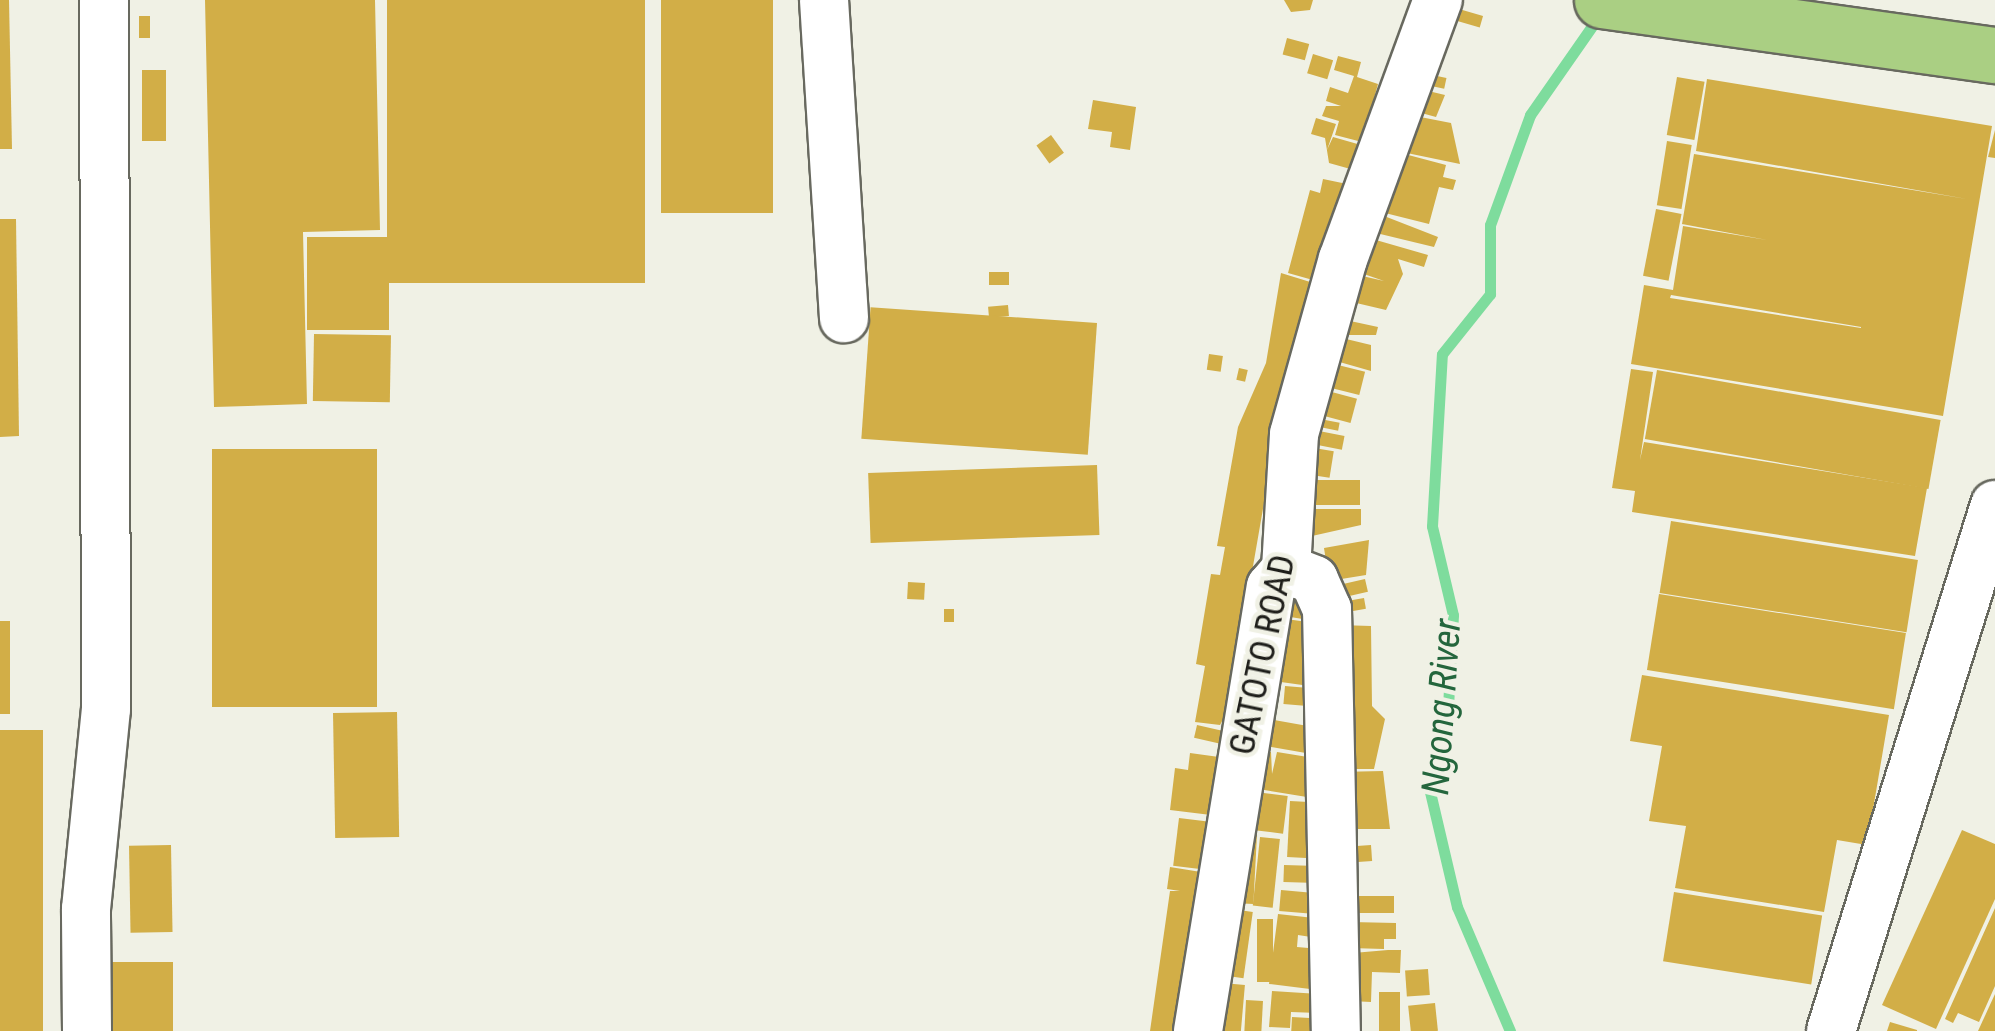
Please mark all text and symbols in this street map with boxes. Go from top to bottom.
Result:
street label: GATOTO ROAD [1221,551,1305,759]
water label: Ngong River [1413,617,1471,797]

